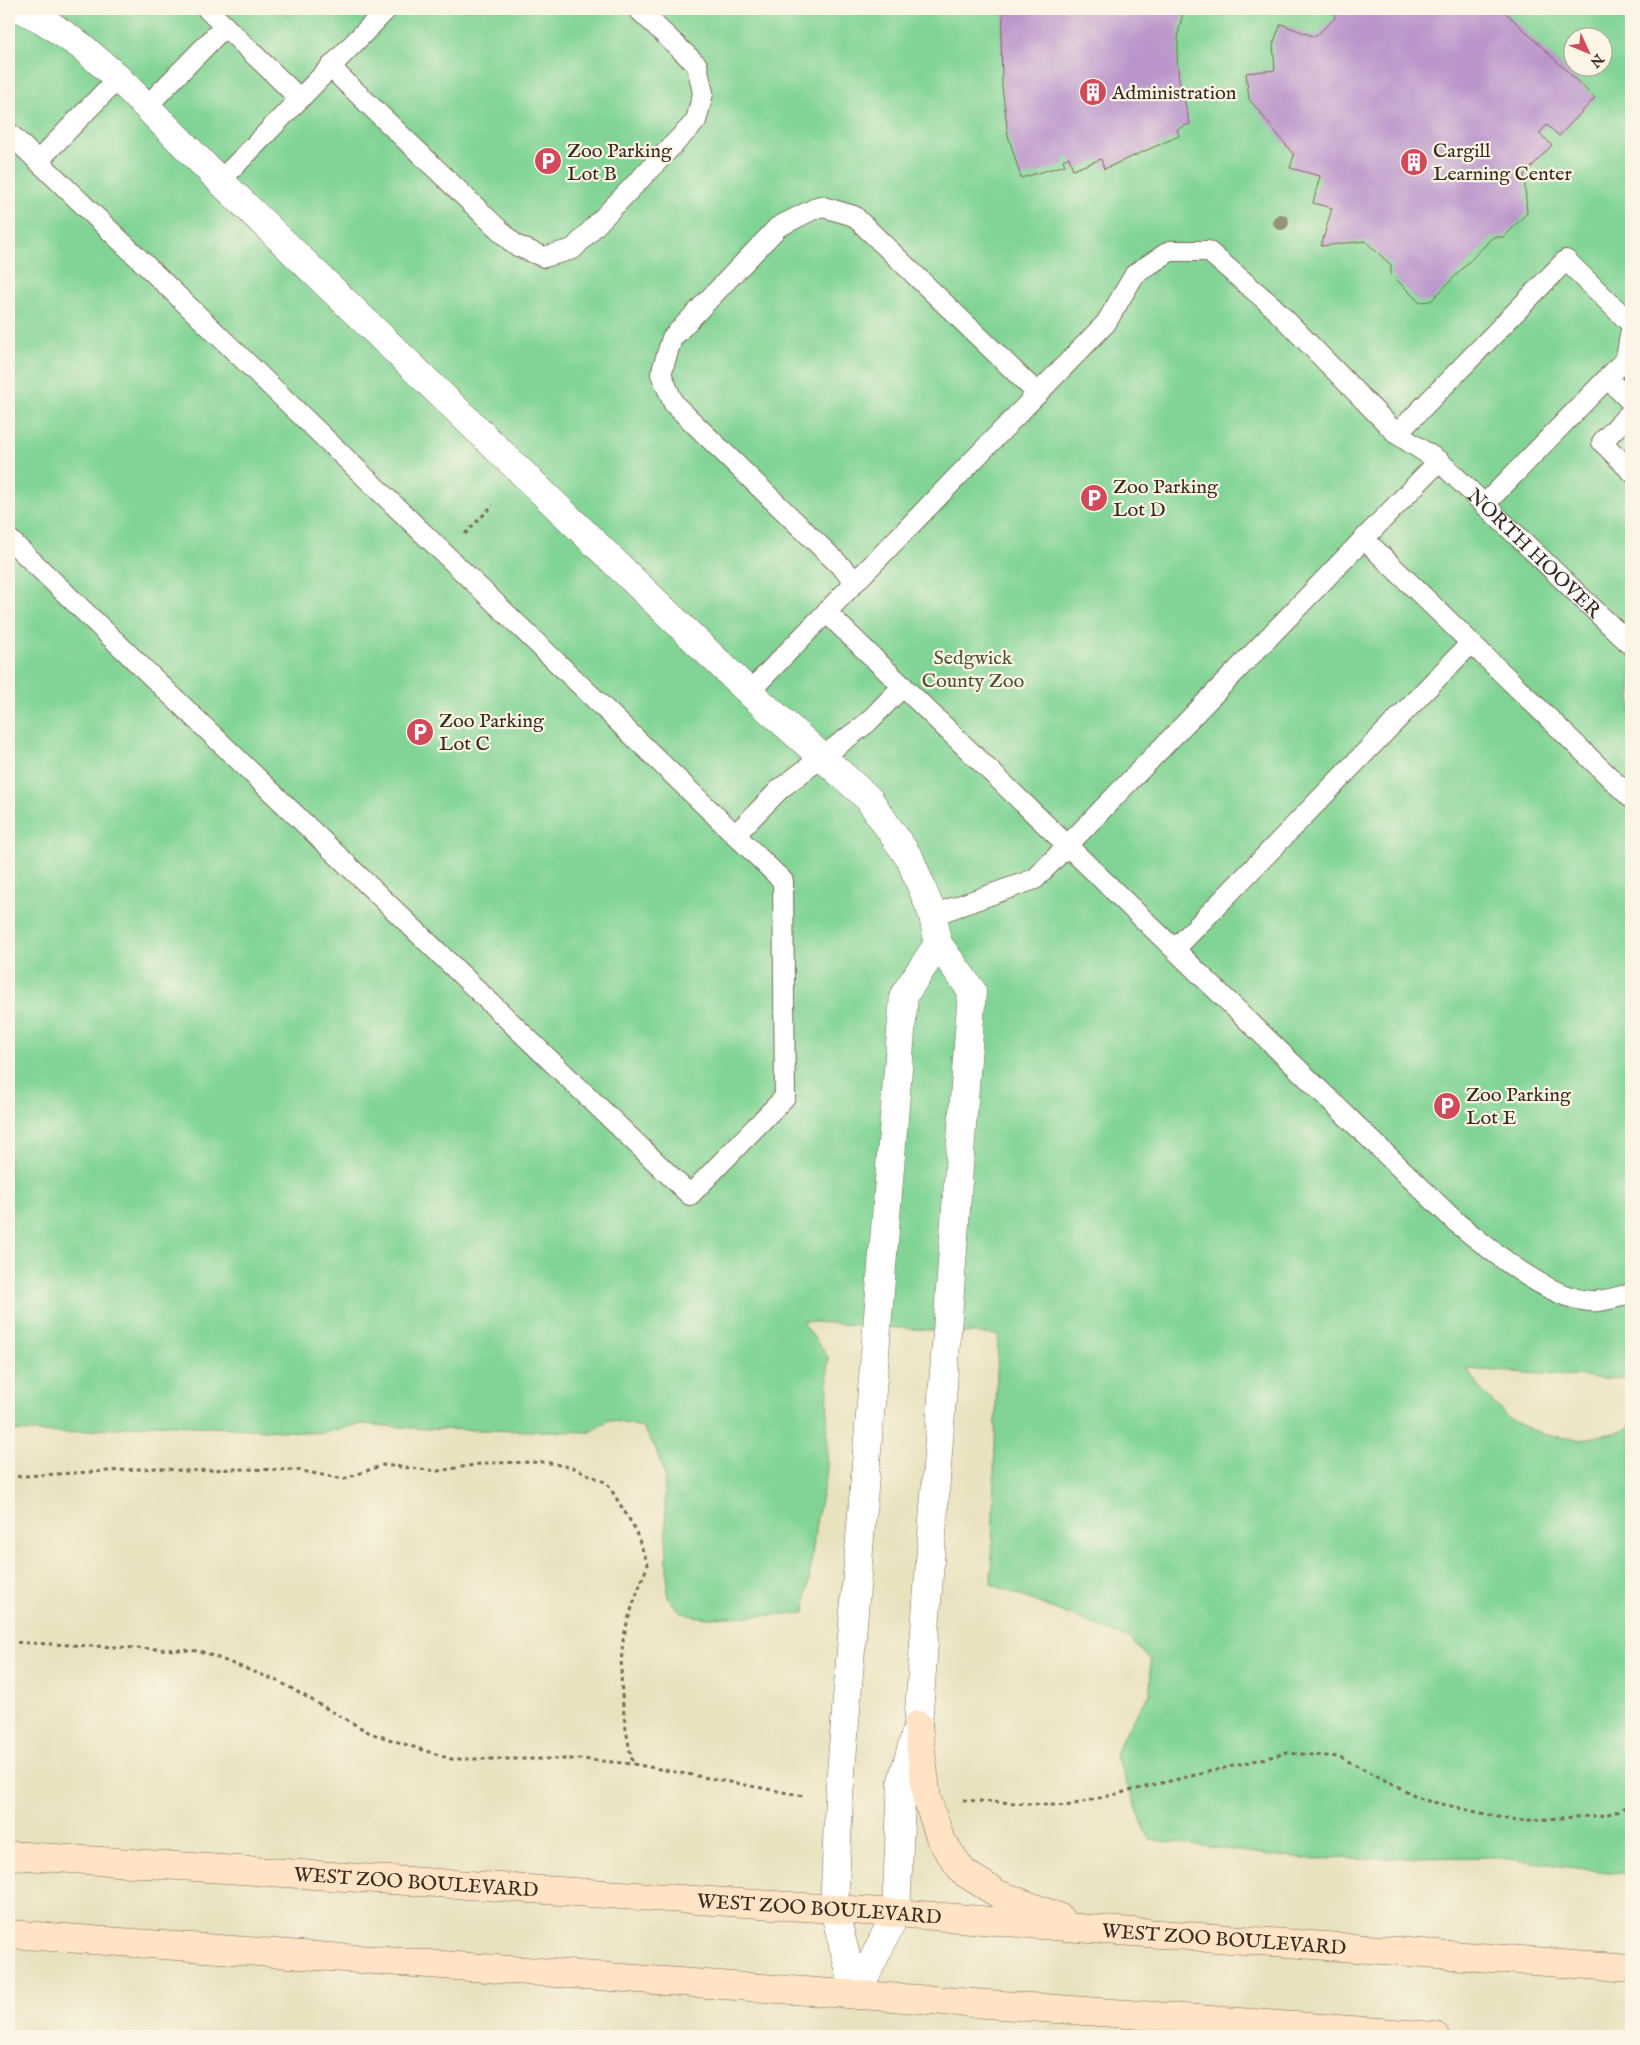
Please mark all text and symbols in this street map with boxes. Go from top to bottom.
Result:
north arrow [1562,28,1612,78]
text: N [1586,49,1608,71]
building icon: Administration [1078,77,1108,107]
place label: Administration [1111,81,1237,106]
place label: Zoo Parking Lot B [567,139,673,187]
place label: Cargill Learning Center [1433,139,1573,187]
parking icon: Zoo Parking Lot B [533,146,563,176]
building icon: Cargill Learning Center [1399,147,1429,177]
place label: Zoo Parking Lot D [1113,475,1219,523]
parking icon: Zoo Parking Lot D [1079,483,1109,513]
street label: NORTH HOOVER [1461,484,1607,624]
park label: Sedgwick County Zoo [922,646,1025,694]
place label: Zoo Parking Lot C [439,709,545,757]
parking icon: Zoo Parking Lot C [405,717,435,747]
place label: Zoo Parking Lot E [1466,1083,1572,1131]
parking icon: Zoo Parking Lot E [1432,1091,1462,1121]
street label: WEST ZOO BOULEVARD [293,1863,539,1904]
street label: WEST ZOO BOULEVARD [696,1889,942,1931]
street label: WEST ZOO BOULEVARD [1101,1919,1347,1961]

